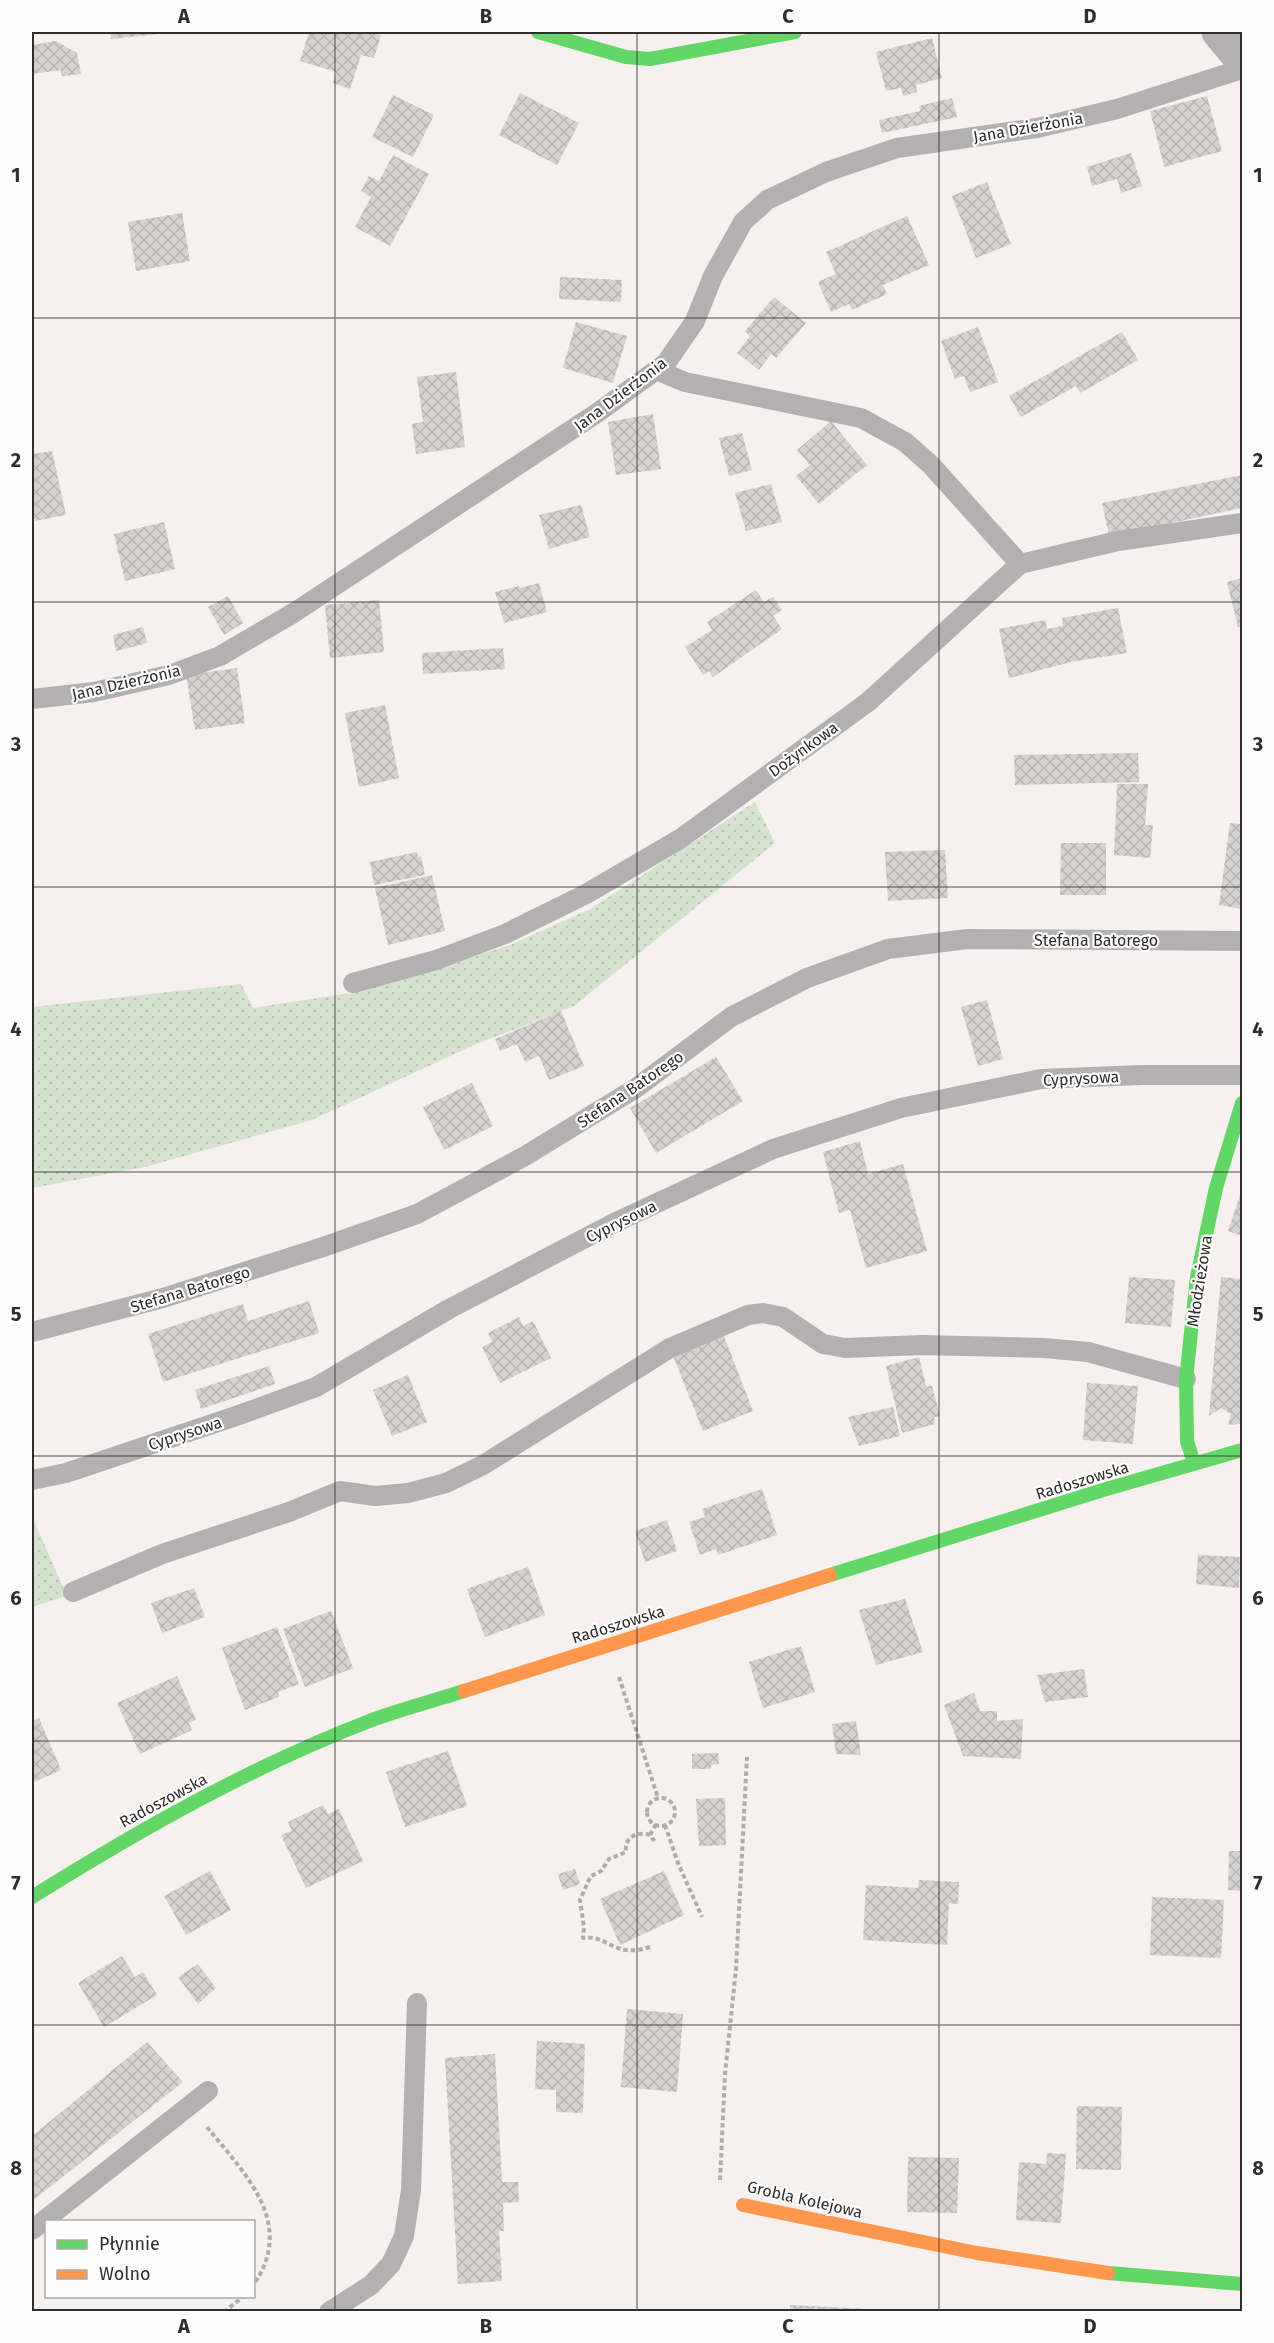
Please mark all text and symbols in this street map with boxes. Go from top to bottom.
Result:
text: A [177,4,191,28]
text: B [480,4,492,28]
text: C [782,4,794,28]
text: D [1083,4,1097,28]
street label: Jana Dzierżonia [972,108,1084,146]
text: 1 [11,163,21,187]
text: 1 [1253,163,1263,187]
street label: Jana Dzierżonia [570,353,670,435]
text: 2 [11,448,21,472]
text: 2 [1253,448,1263,472]
street label: Jana Dzierżonia [70,661,182,704]
street label: Dożynkowa [765,718,842,781]
text: 3 [10,732,21,756]
text: 3 [1252,732,1263,756]
street label: Stefana Batorego [1034,931,1158,950]
text: 4 [10,1017,22,1041]
text: 4 [1252,1017,1264,1041]
street label: Stefana Batorego [574,1047,687,1132]
street label: Cyprysowa [1042,1067,1120,1090]
street label: Cyprysowa [583,1196,660,1247]
street label: Młodzieżowa [1183,1234,1216,1328]
street label: Stefana Batorego [128,1262,252,1317]
text: 5 [11,1302,22,1326]
text: 5 [1253,1302,1264,1326]
street label: Cyprysowa [146,1413,224,1454]
street label: Radoszowska [1033,1457,1131,1504]
text: 6 [10,1586,22,1610]
text: 6 [1252,1586,1264,1610]
street label: Radoszowska [569,1601,667,1648]
street label: Radoszowska [116,1769,210,1831]
text: 7 [11,1871,21,1895]
text: 7 [1253,1871,1263,1895]
text: 8 [10,2156,22,2180]
text: 8 [1252,2156,1264,2180]
street label: Grobla Kolejowa [745,2177,864,2222]
legend [45,2220,255,2298]
text: Płynnie [99,2233,160,2255]
text: Wolno [99,2263,151,2285]
text: A [177,2314,191,2338]
text: B [480,2314,492,2338]
text: C [782,2314,794,2338]
text: D [1083,2314,1097,2338]

